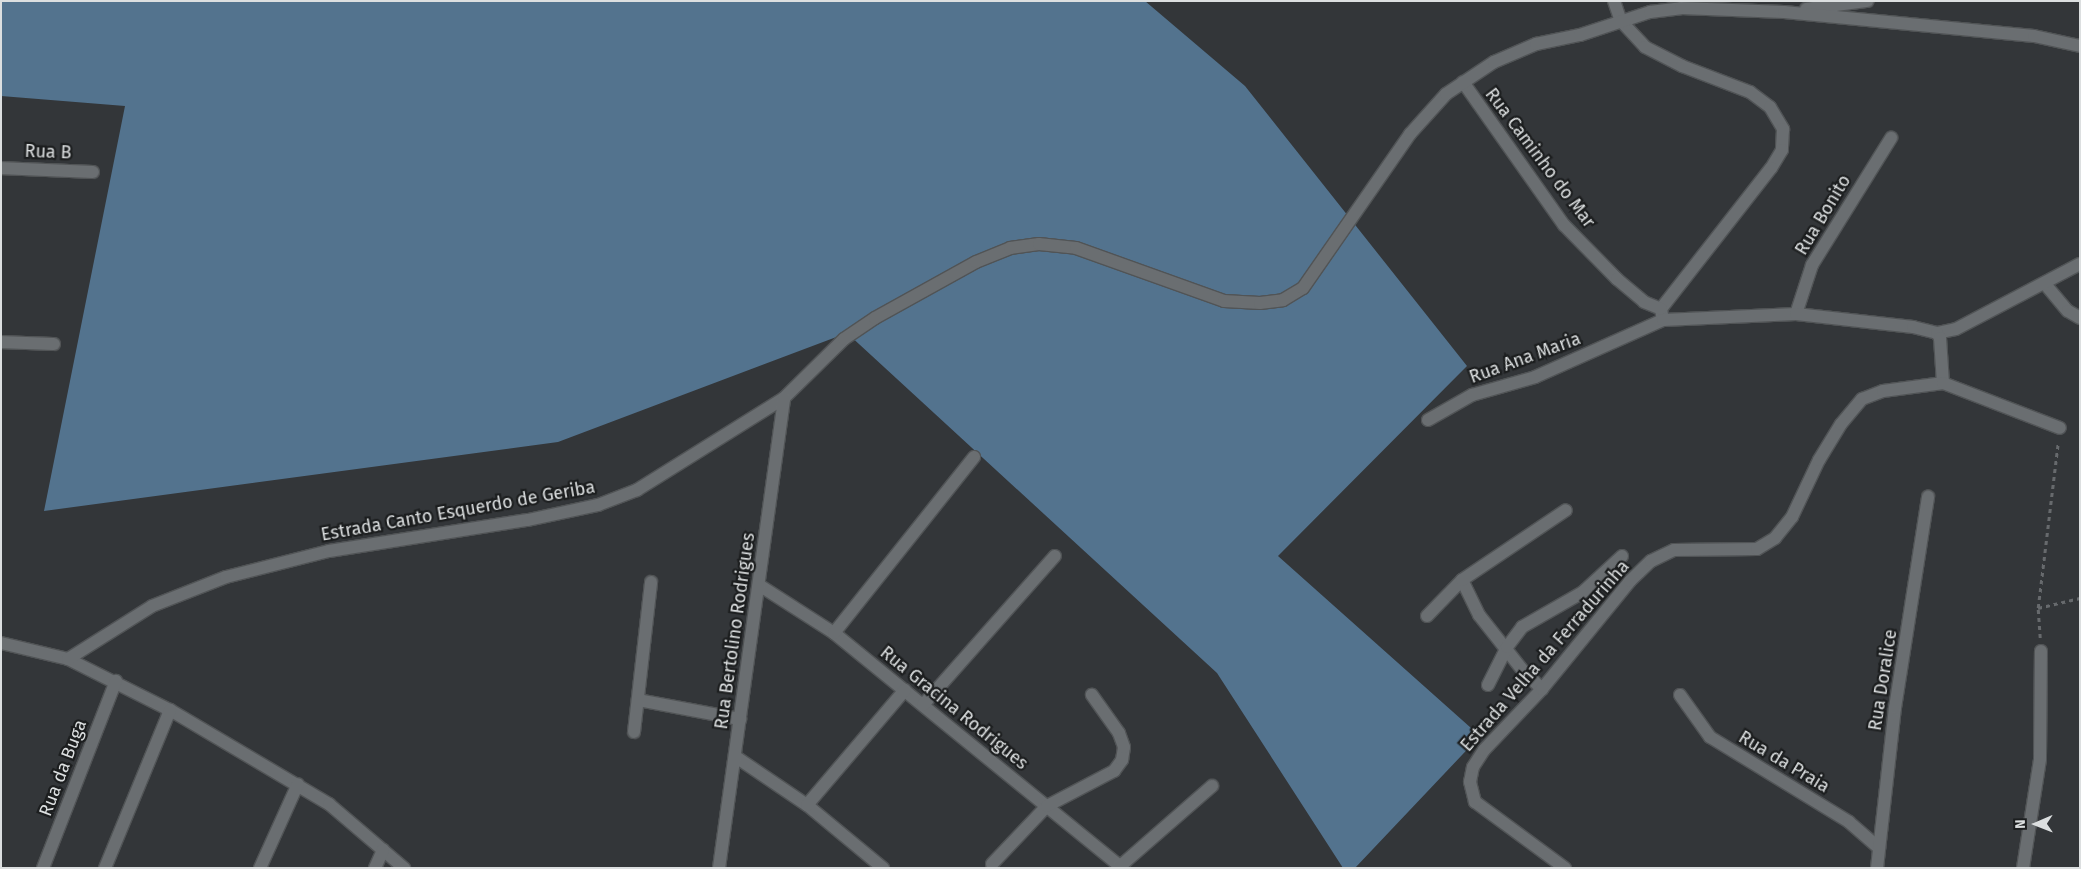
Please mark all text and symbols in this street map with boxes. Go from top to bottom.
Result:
street label: Rua Caminho do Mar [1480,84,1600,232]
street label: Rua B [24,140,72,164]
street label: Rua Bonito [1791,171,1855,259]
street label: Rua Ana Maria [1466,328,1584,388]
street label: Estrada Canto Esquerdo de Geriba [319,476,597,546]
street label: Rua Bertolino Rodrigues [711,531,759,731]
street label: Estrada Velha da Ferradurinha [1456,556,1634,756]
street label: Rua Doralice [1864,628,1902,732]
street label: Rua Gracina Rodrigues [876,642,1032,774]
street label: Rua da Buga [35,717,91,819]
street label: Rua da Praia [1735,726,1833,798]
north arrow [2011,799,2061,849]
text: N [2012,819,2029,829]

